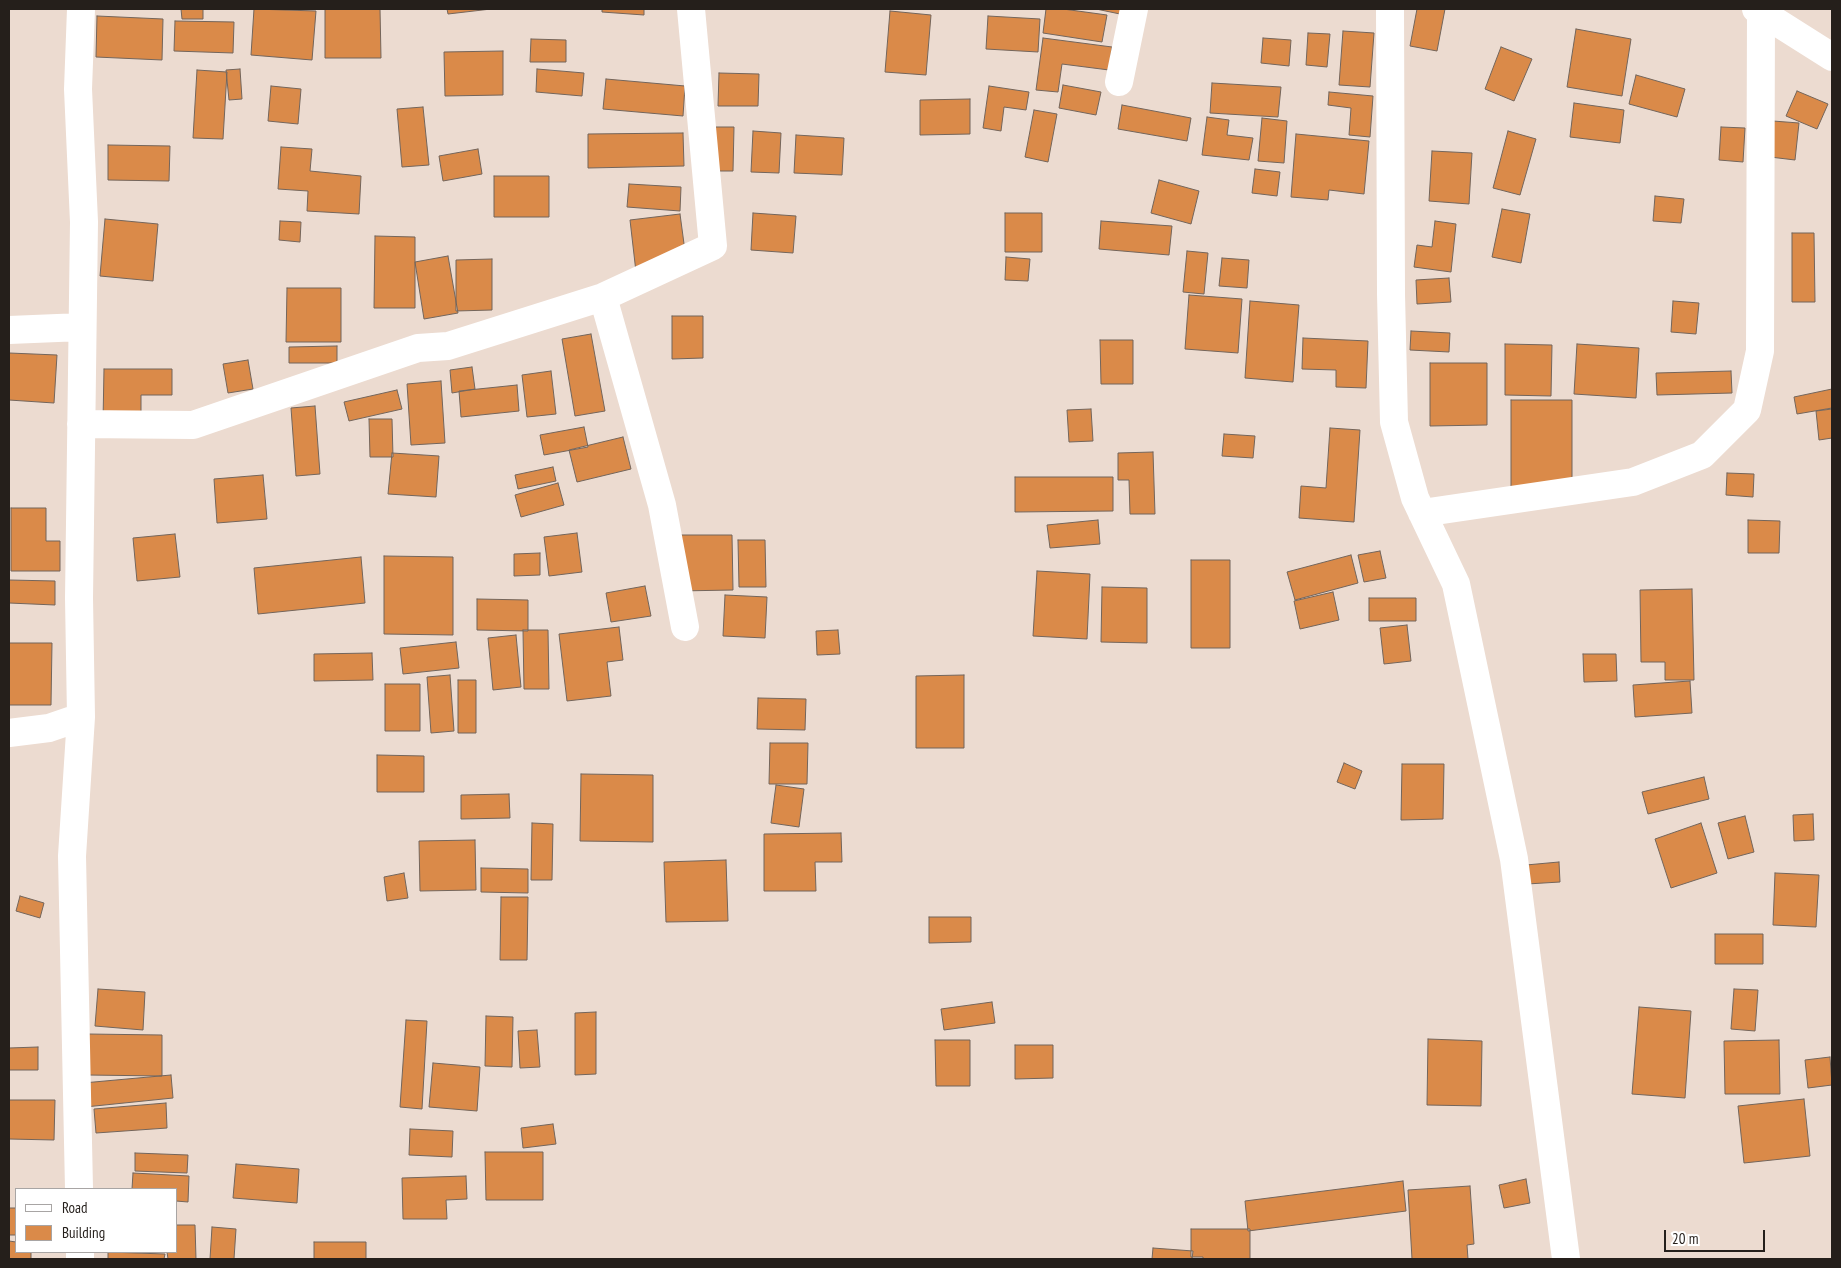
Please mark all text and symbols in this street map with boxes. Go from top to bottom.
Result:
legend [15,1188,178,1253]
text: Road [62,1198,88,1217]
scale bar [1666,1220,1767,1252]
text: Building [62,1223,105,1242]
text: 20 m [1672,1229,1698,1248]

